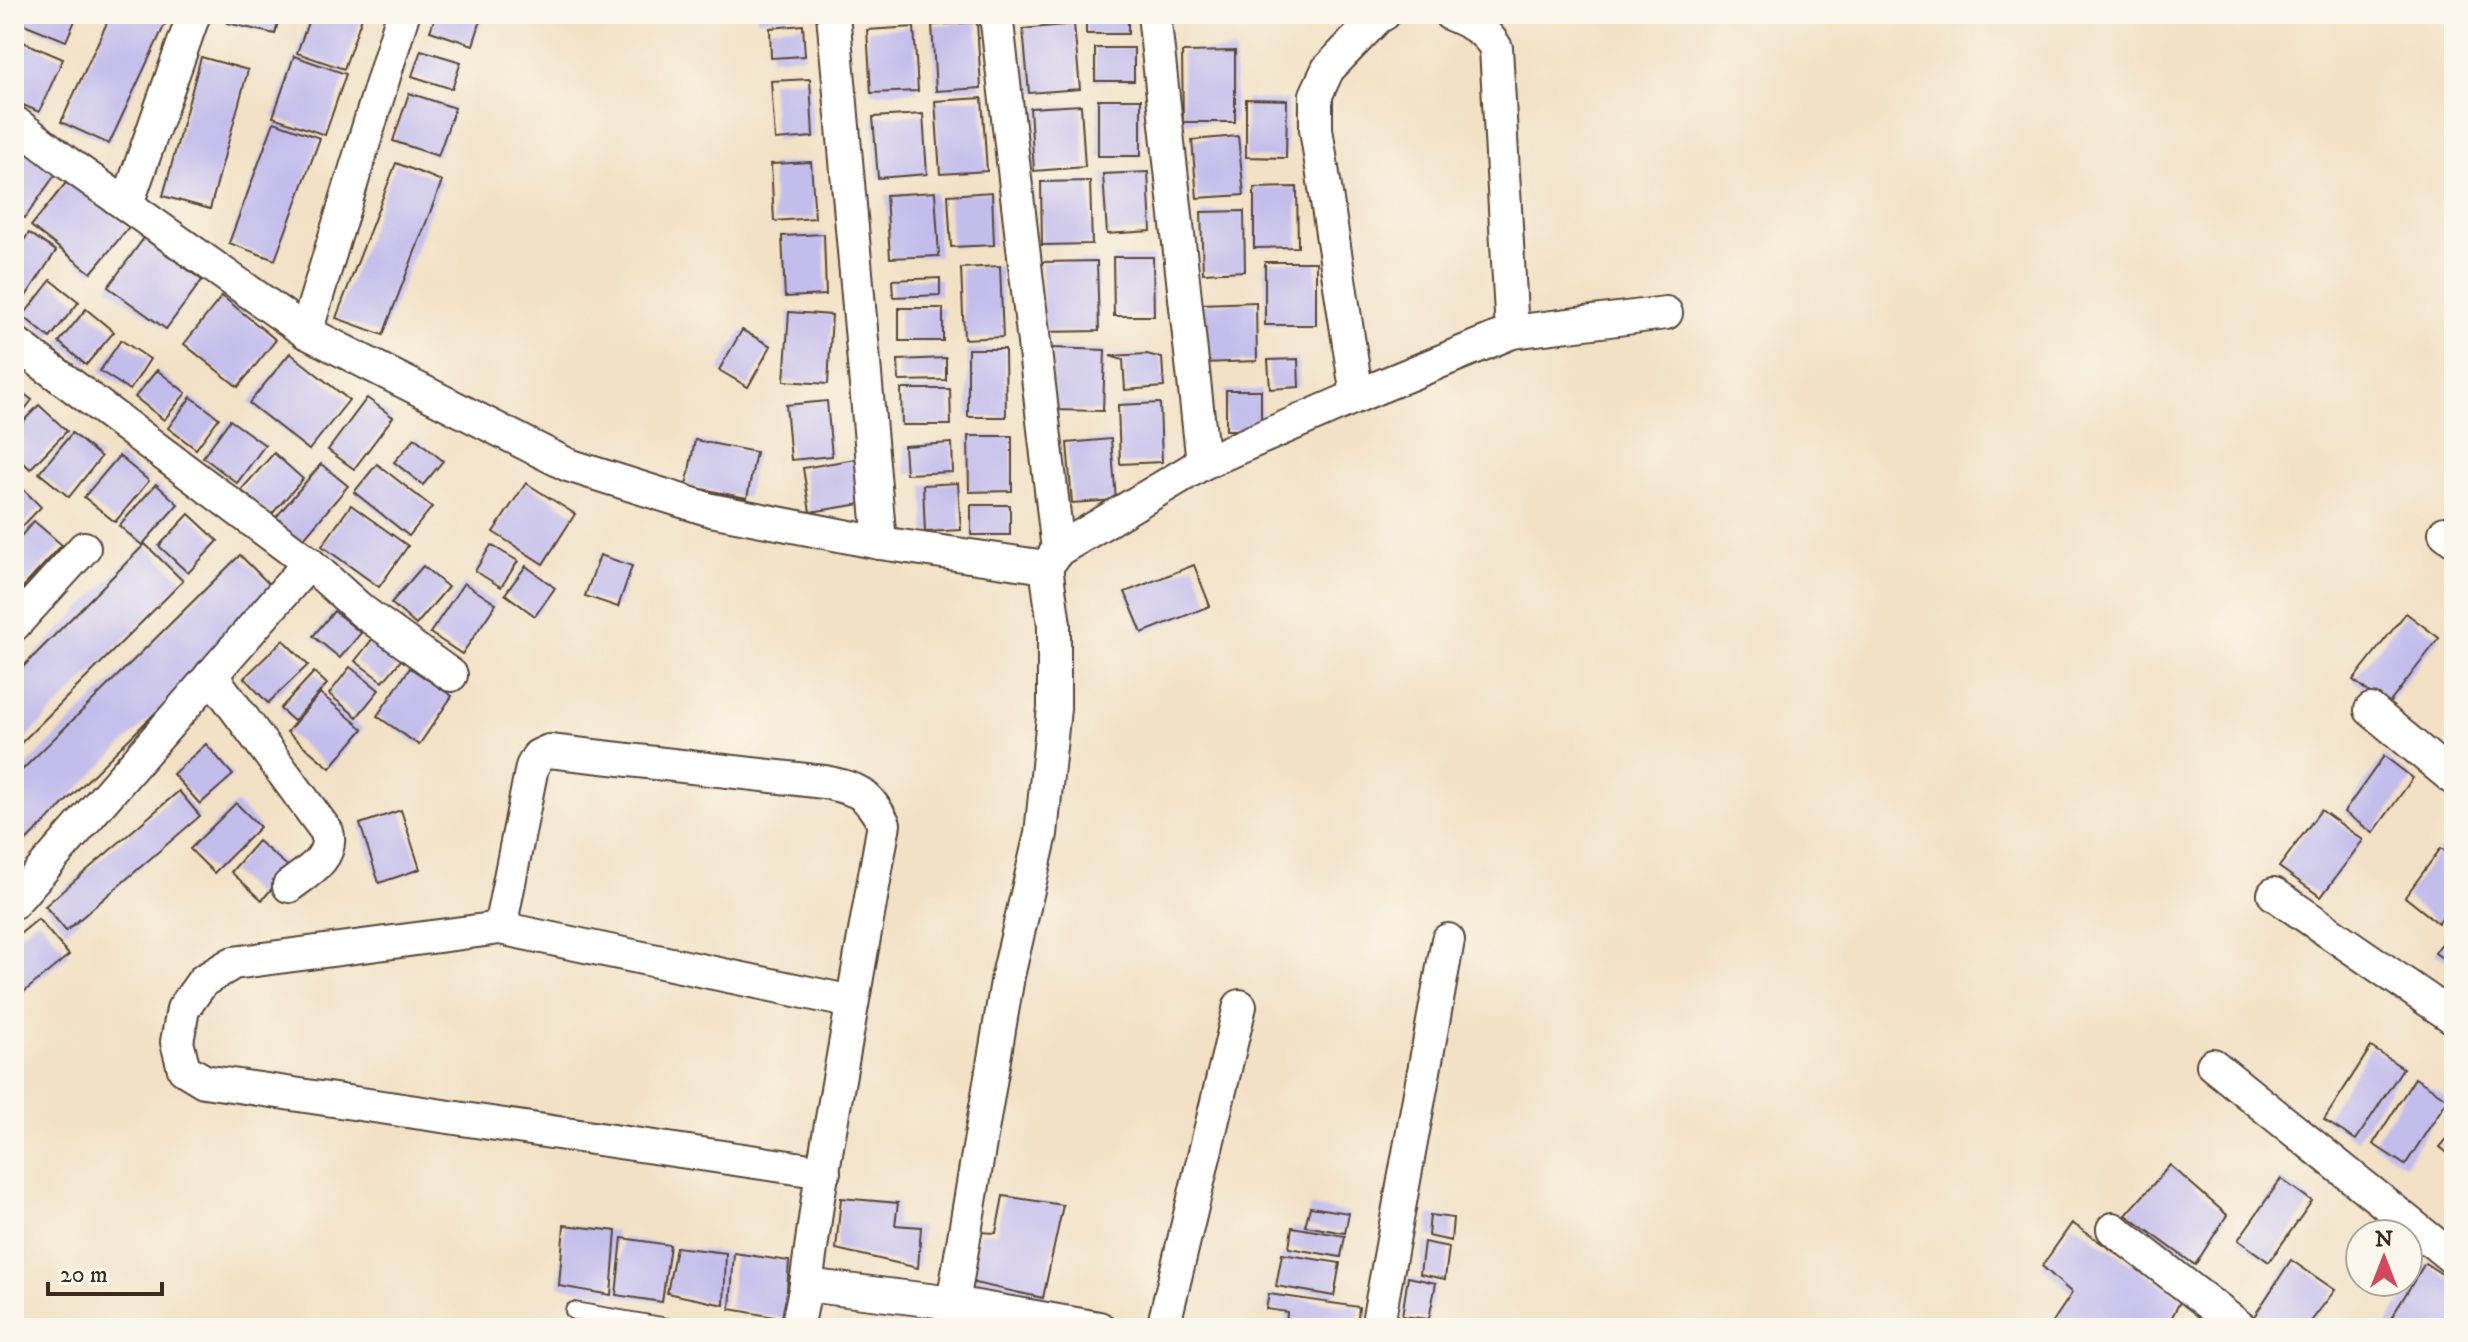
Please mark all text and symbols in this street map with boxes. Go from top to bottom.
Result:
north arrow [2344,1218,2424,1298]
text: N [2375,1226,2393,1253]
scale bar [48,1246,162,1296]
text: 20 m [60,1260,108,1290]

